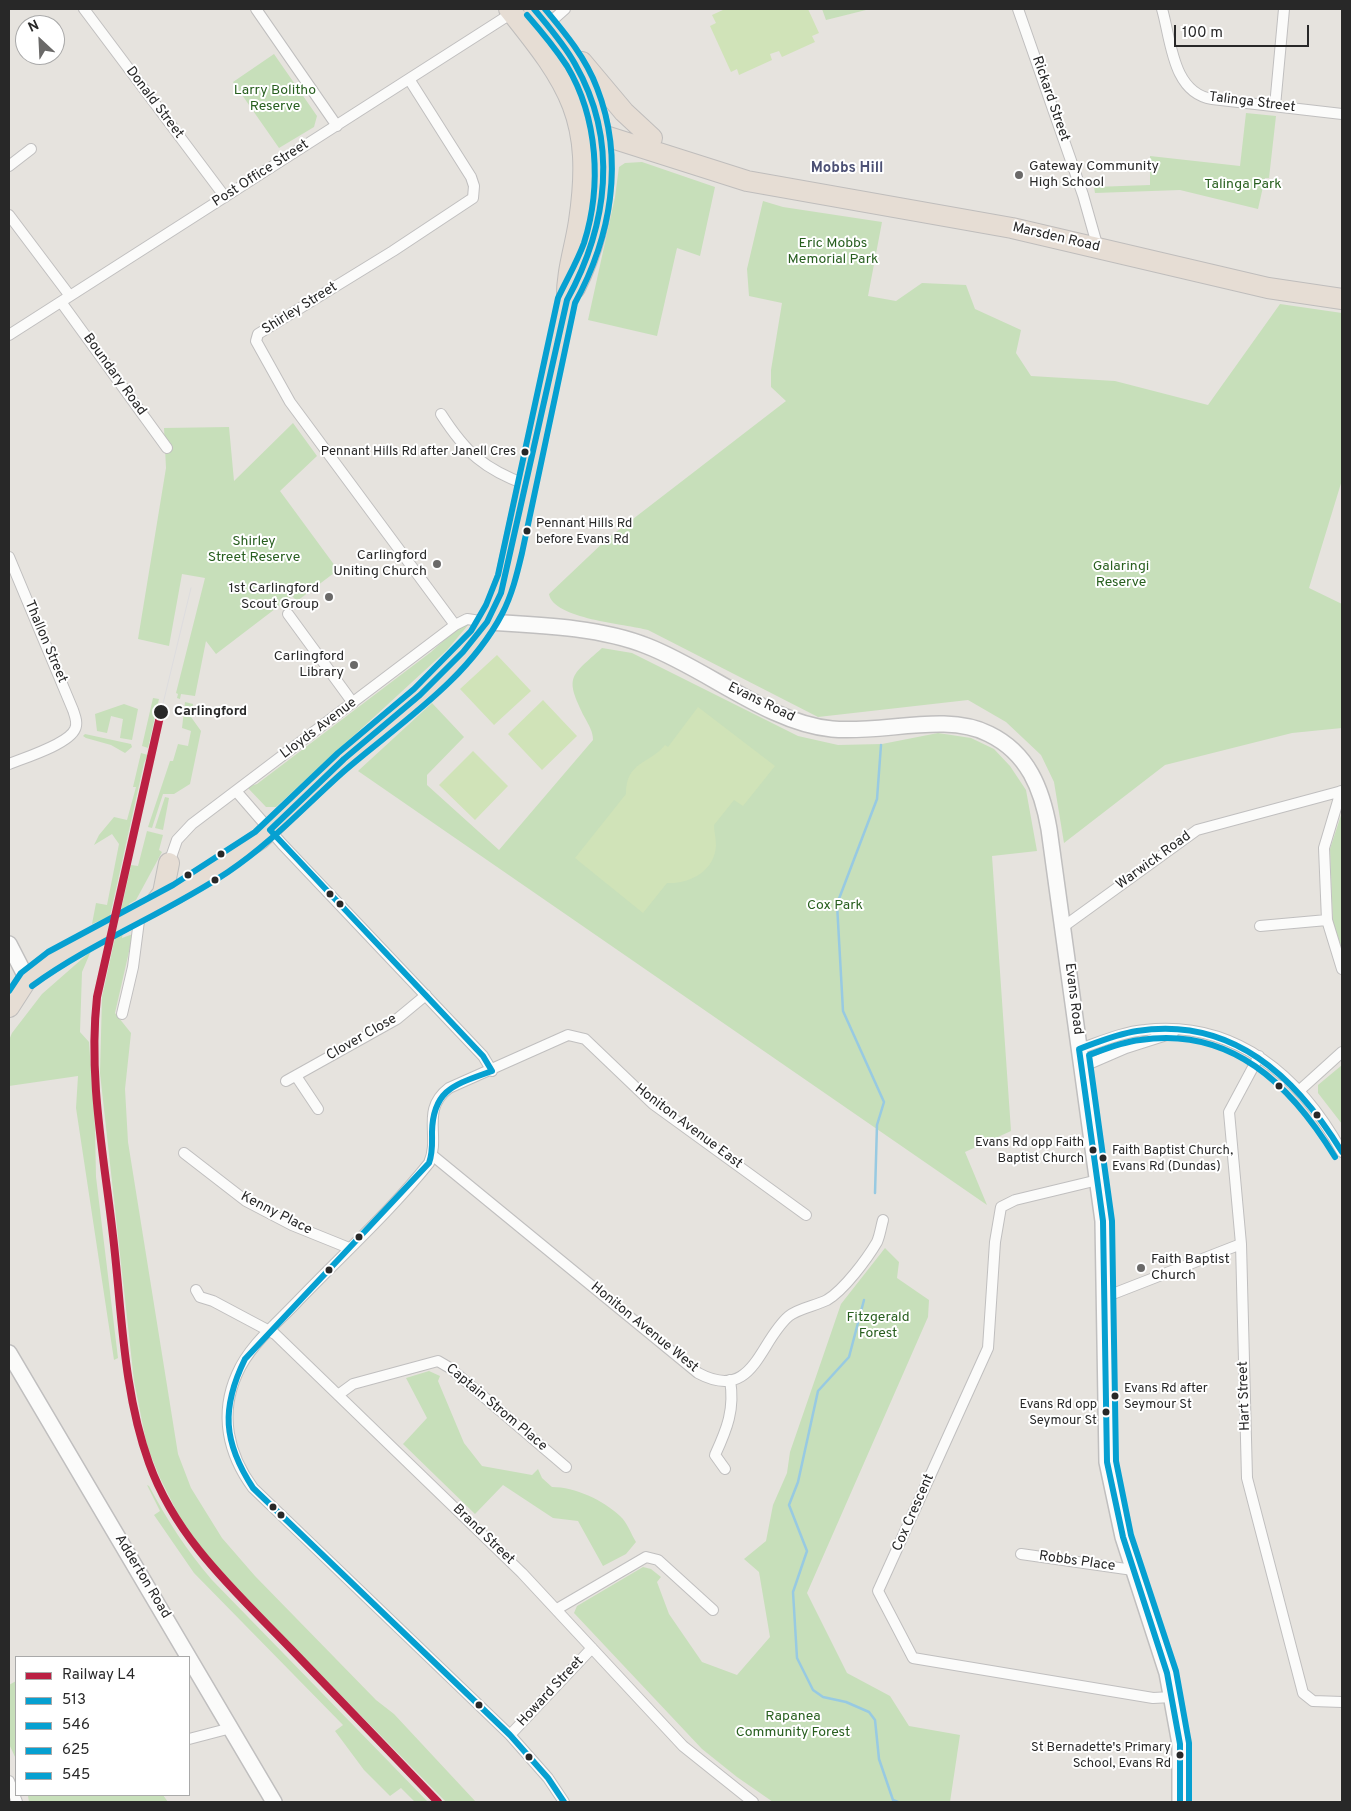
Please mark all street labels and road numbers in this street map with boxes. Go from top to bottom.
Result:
street label: Rickard Street [1028,54,1072,144]
street label: Donald Street [121,64,187,142]
street label: Talinga Street [1208,89,1296,117]
street label: Post Office Street [210,137,312,211]
street label: Marsden Road [1011,220,1101,256]
street label: Shirley Street [259,279,341,339]
street label: Boundary Road [79,331,149,419]
street label: Thallon Street [20,598,70,686]
street label: Evans Road [725,680,797,726]
street label: Lloyds Avenue [278,695,360,763]
street label: Warwick Road [1113,828,1195,894]
street label: Evans Road [1060,962,1086,1036]
street label: Clover Close [324,1011,400,1065]
street label: Honiton Avenue East [631,1081,745,1173]
street label: Kenny Place [237,1189,315,1239]
street label: Honiton Avenue West [587,1279,701,1377]
street label: Captain Strom Place [442,1361,550,1455]
street label: Hart Street [1235,1361,1255,1431]
street label: Cox Crescent [889,1472,939,1554]
street label: Brand Street [448,1501,518,1569]
street label: Adderton Road [110,1532,174,1622]
street label: Robbs Place [1038,1548,1116,1576]
street label: Howard Street [514,1653,588,1731]

